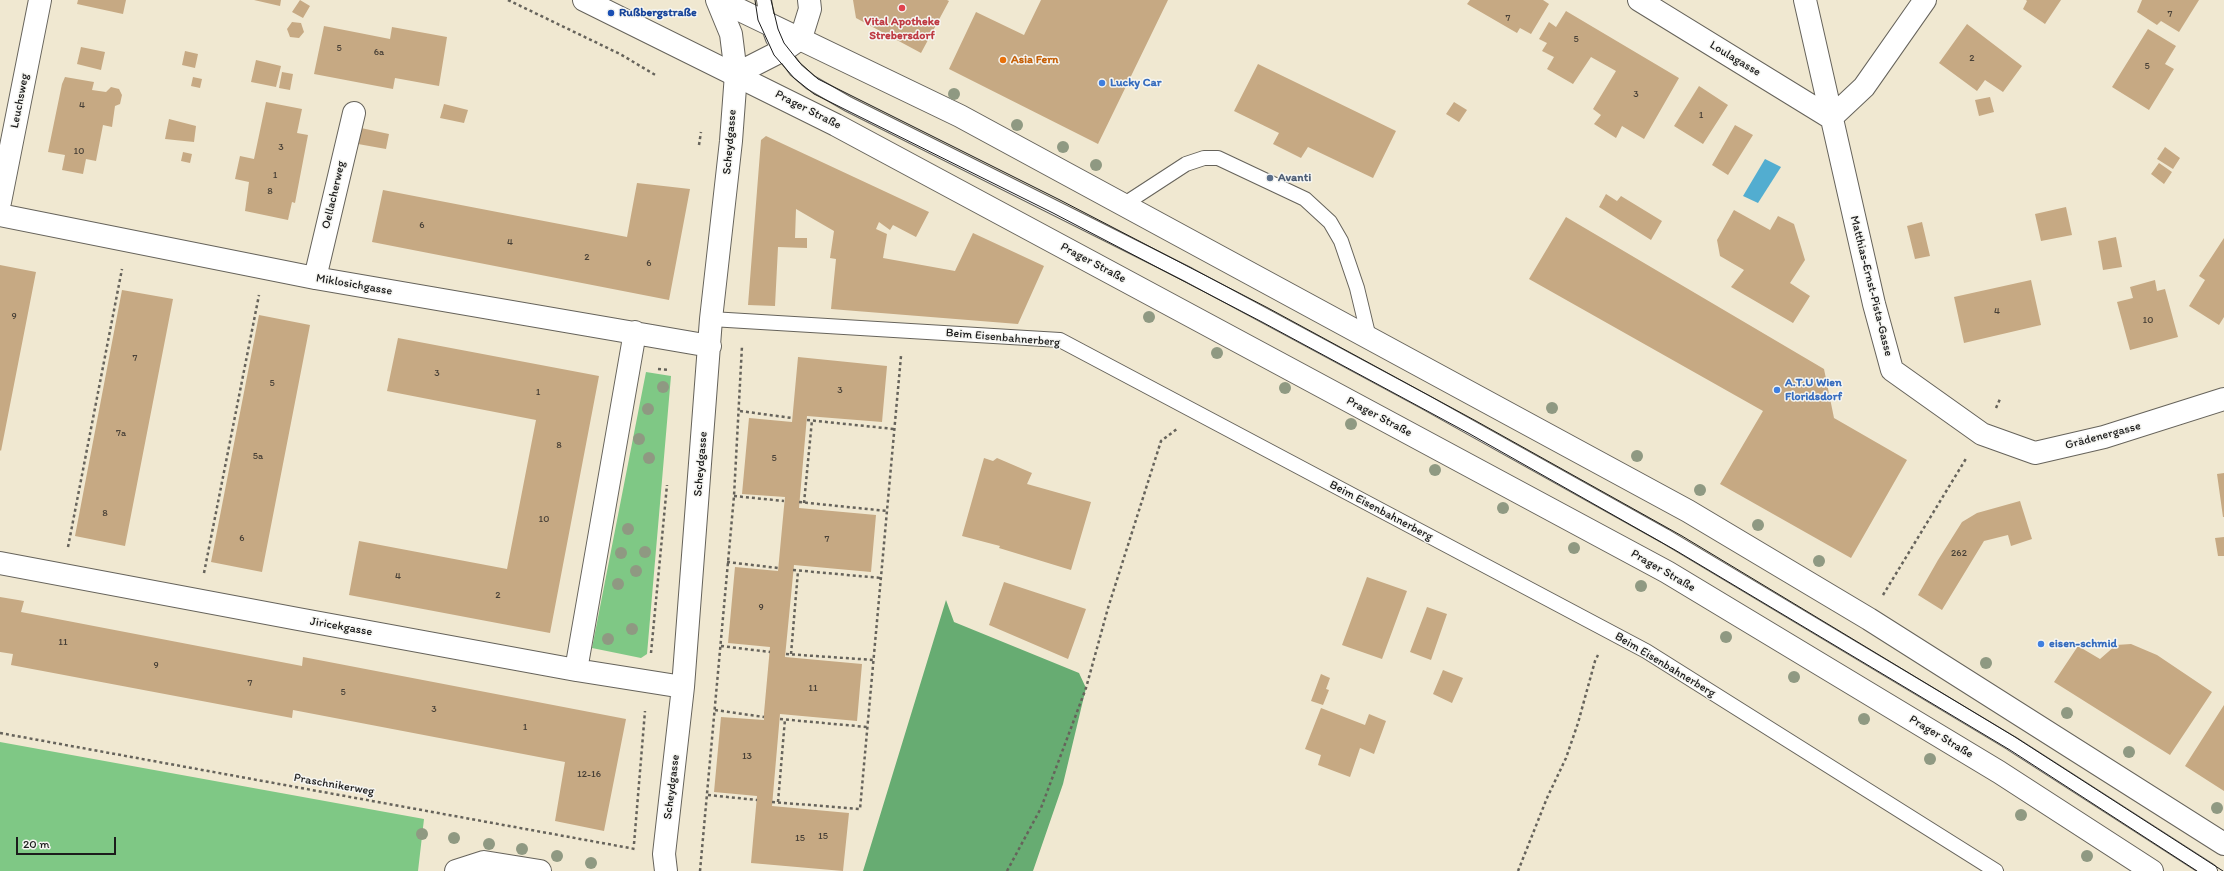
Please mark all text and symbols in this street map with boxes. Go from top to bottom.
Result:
marker: Vital Apotheke Strebersdorf [897,3,907,13]
place label: Rußbergstraße [619,6,697,20]
marker: Rußbergstraße [606,8,616,18]
house number: 7 [2168,8,2172,20]
house number: 7 [1506,12,1510,24]
place label: Vital Apotheke Strebersdorf [864,15,940,43]
house number: 5 [1573,33,1579,45]
street label: Loulagasse [1707,38,1763,80]
house number: 5 [336,42,342,54]
house number: 6a [374,46,384,58]
house number: 2 [1969,52,1975,64]
place label: Asia Fern [1011,53,1058,67]
marker: Asia Fern [998,55,1008,65]
house number: 5 [2144,60,2150,72]
street label: Leuchsweg [8,72,32,130]
place label: Lucky Car [1110,76,1161,90]
marker: Lucky Car [1097,78,1107,88]
street label: Prager Straße [773,87,843,133]
house number: 3 [1633,88,1639,100]
house number: 4 [79,99,85,111]
street label: Scheydgasse [720,109,740,175]
house number: 1 [1699,109,1703,121]
house number: 3 [278,141,284,153]
house number: 10 [74,145,84,157]
street label: Oellacherweg [319,160,349,230]
house number: 1 [273,169,277,181]
place label: Avanti [1278,171,1311,185]
marker: Avanti [1265,173,1275,183]
house number: 8 [267,185,273,197]
street label: Matthias-Ernst-Pista-Gasse [1847,214,1895,358]
house number: 6 [419,219,425,231]
house number: 4 [507,236,513,248]
street label: Prager Straße [1058,240,1128,286]
house number: 2 [584,251,590,263]
house number: 6 [646,257,652,269]
street label: Miklosichgasse [315,271,393,299]
house number: 4 [1994,305,2000,317]
house number: 9 [11,310,17,322]
house number: 10 [2143,314,2153,326]
street label: Beim Eisenbahnerberg [945,326,1061,350]
house number: 7 [133,352,137,364]
house number: 3 [434,367,440,379]
place label: A.T.U Wien Floridsdorf [1785,376,1842,404]
house number: 5 [269,377,275,389]
house number: 3 [837,384,843,396]
marker: A.T.U Wien Floridsdorf [1772,385,1782,395]
house number: 1 [536,386,540,398]
street label: Prager Straße [1344,394,1414,440]
street label: Grädenergasse [2064,419,2142,453]
house number: 7a [116,427,126,439]
street label: Scheydgasse [691,431,711,497]
house number: 8 [556,439,562,451]
house number: 5a [253,450,263,462]
house number: 5 [771,452,777,464]
street label: Beim Eisenbahnerberg [1327,478,1435,544]
house number: 8 [102,507,108,519]
house number: 10 [539,513,549,525]
house number: 6 [239,532,245,544]
house number: 7 [825,533,829,545]
street label: Prager Straße [1628,547,1698,595]
house number: 262 [1951,547,1967,559]
house number: 4 [395,570,401,582]
house number: 2 [495,589,501,601]
house number: 9 [758,601,764,613]
street label: Jiricekgasse [309,614,373,640]
street label: Beim Eisenbahnerberg [1612,629,1718,701]
house number: 11 [58,636,68,648]
place label: eisen-schmid [2049,637,2117,651]
marker: eisen-schmid [2036,639,2046,649]
house number: 9 [153,659,159,671]
house number: 7 [248,677,252,689]
house number: 11 [808,682,818,694]
house number: 5 [340,686,346,698]
house number: 3 [431,703,437,715]
street label: Prager Straße [1906,712,1976,762]
house number: 1 [523,721,527,733]
house number: 13 [742,750,752,762]
street label: Scheydgasse [661,754,683,820]
house number: 12-16 [577,768,601,780]
street label: Praschnikerweg [293,771,375,799]
scale bar [18,829,118,855]
house number: 15 [818,830,828,842]
house number: 15 [795,832,805,844]
text: 20 m [23,837,50,851]

